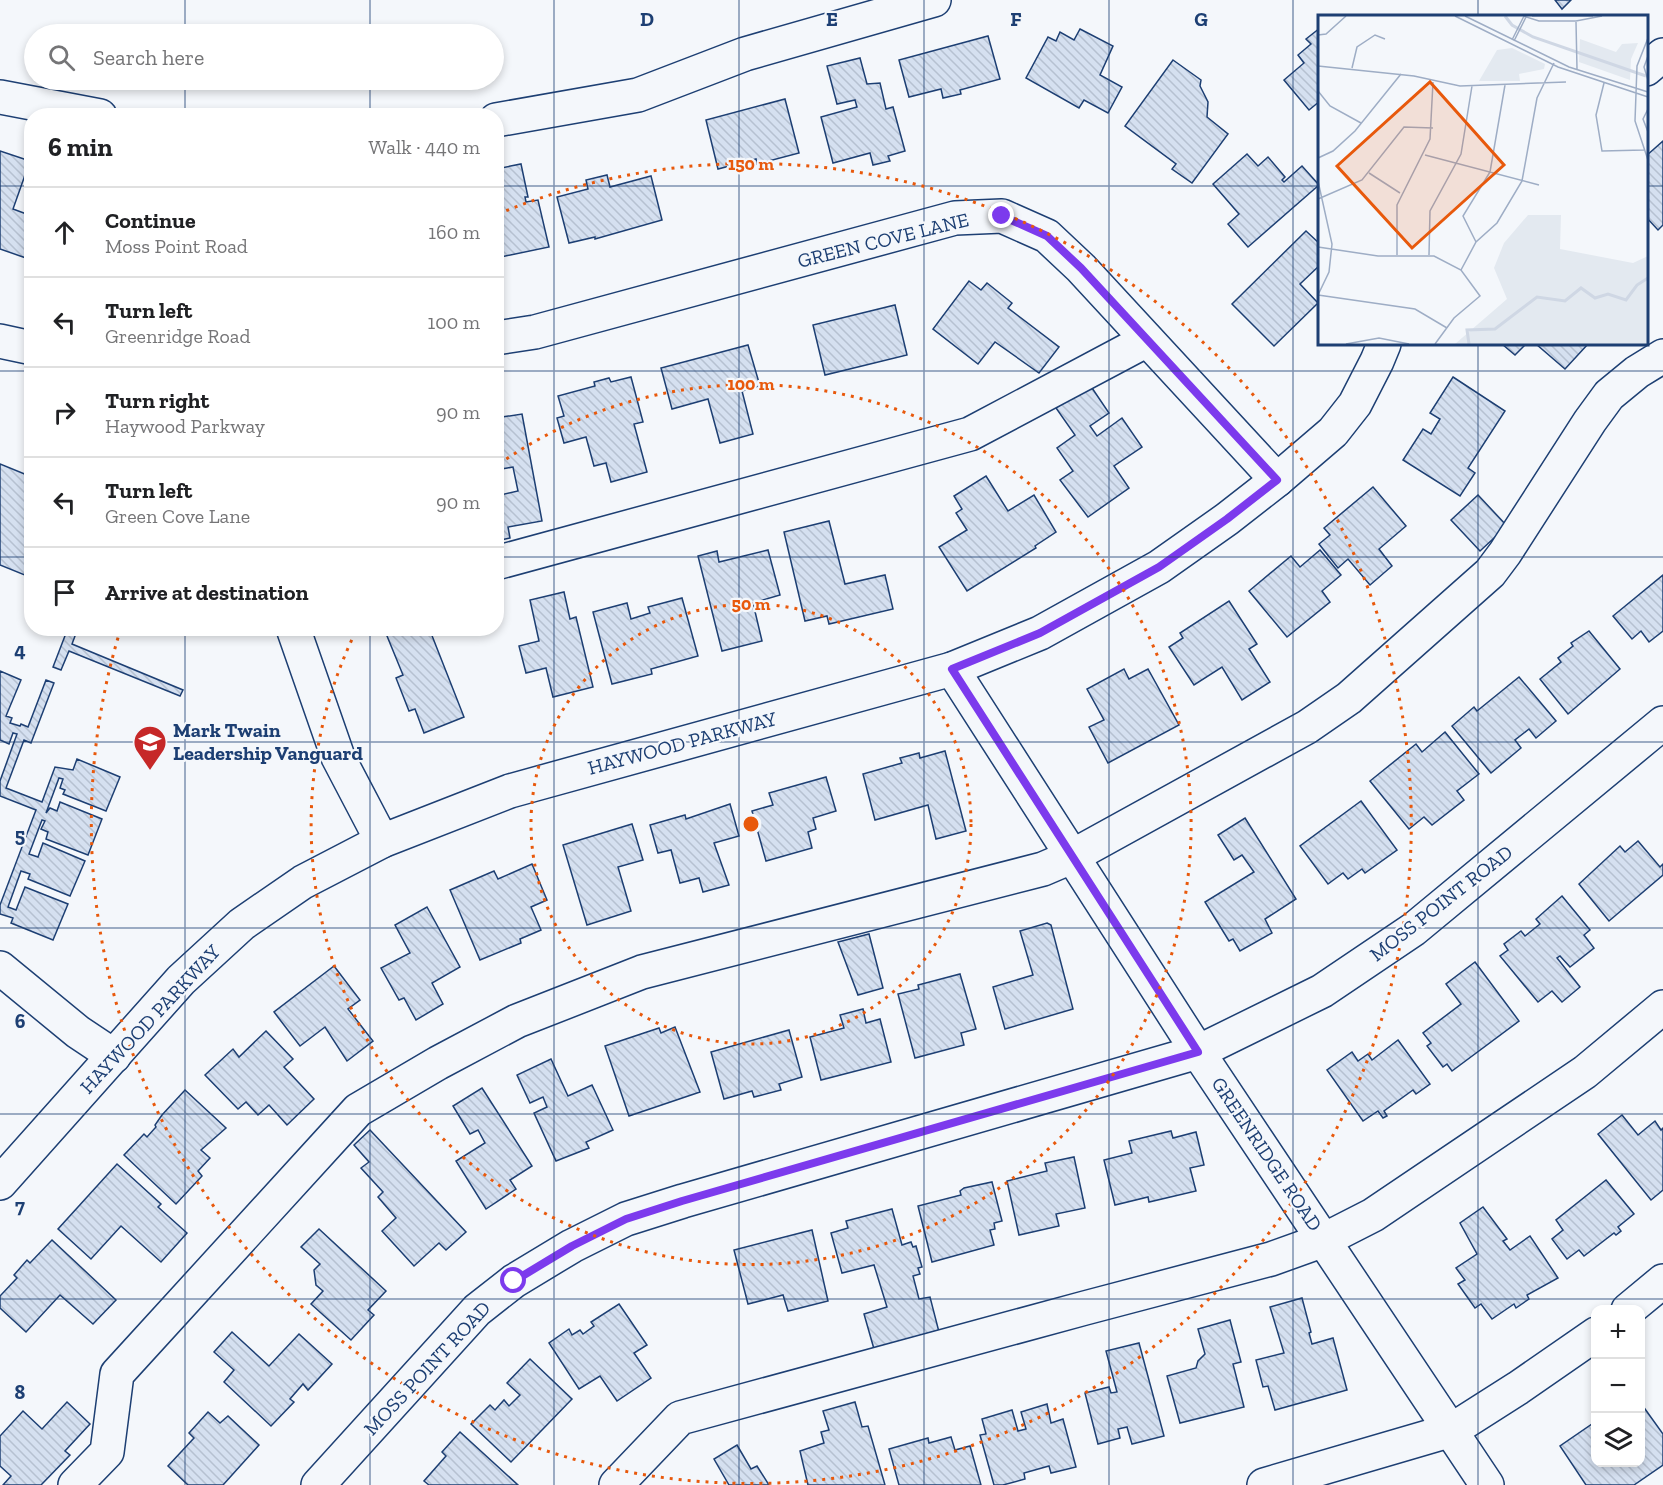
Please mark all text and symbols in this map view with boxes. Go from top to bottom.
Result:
text: D [640,7,654,31]
text: E [826,7,838,31]
text: F [1010,7,1022,31]
text: G [1194,7,1208,31]
inset map [1318,15,1648,345]
search box [24,24,504,90]
icon: search [45,41,78,74]
text: Search here [93,44,204,71]
text: 6 min [48,131,113,163]
text: Walk · 440 m [368,135,480,159]
text: 150 m [728,153,774,175]
route end [988,202,1014,228]
text: Continue [105,207,196,234]
street label: GREEN COVE LANE [795,207,971,273]
icon: ahead [48,216,81,249]
text: 160 m [428,220,480,244]
text: Moss Point Road [105,234,248,258]
text: Turn left [105,297,192,324]
icon: left [48,306,81,339]
text: 100 m [427,310,480,334]
text: Greenridge Road [105,324,250,348]
text: 100 m [727,373,775,395]
text: Turn right [105,387,209,414]
icon: right [48,396,81,429]
text: 90 m [436,400,480,424]
text: Haywood Parkway [105,414,265,438]
text: Turn left [105,477,192,504]
icon: left [48,486,81,519]
text: 90 m [436,490,480,514]
text: Green Cove Lane [105,504,250,528]
icon: arrive [48,576,81,609]
text: Arrive at destination [105,579,308,606]
text: 50 m [732,593,771,615]
text: 4 [14,638,26,662]
street label: HAYWOOD PARKWAY [585,706,780,780]
place label: Mark Twain Leadership Vanguard [173,718,363,765]
school or university icon: Mark Twain Leadership Vanguard [132,724,168,771]
centre of rings [741,814,761,834]
text: 5 [15,823,25,847]
street label: MOSS POINT ROAD [1365,840,1517,966]
street label: HAYWOOD PARKWAY [75,939,226,1098]
text: 6 [15,1009,26,1033]
street label: GREENRIDGE ROAD [1207,1072,1327,1236]
text: 7 [15,1194,25,1218]
route start [500,1267,526,1293]
street label: MOSS POINT ROAD [359,1296,495,1440]
map controls [1591,1305,1645,1467]
button: + [1591,1305,1645,1359]
button: − [1591,1359,1645,1413]
text: 8 [15,1380,26,1404]
button: layers [1591,1413,1645,1467]

